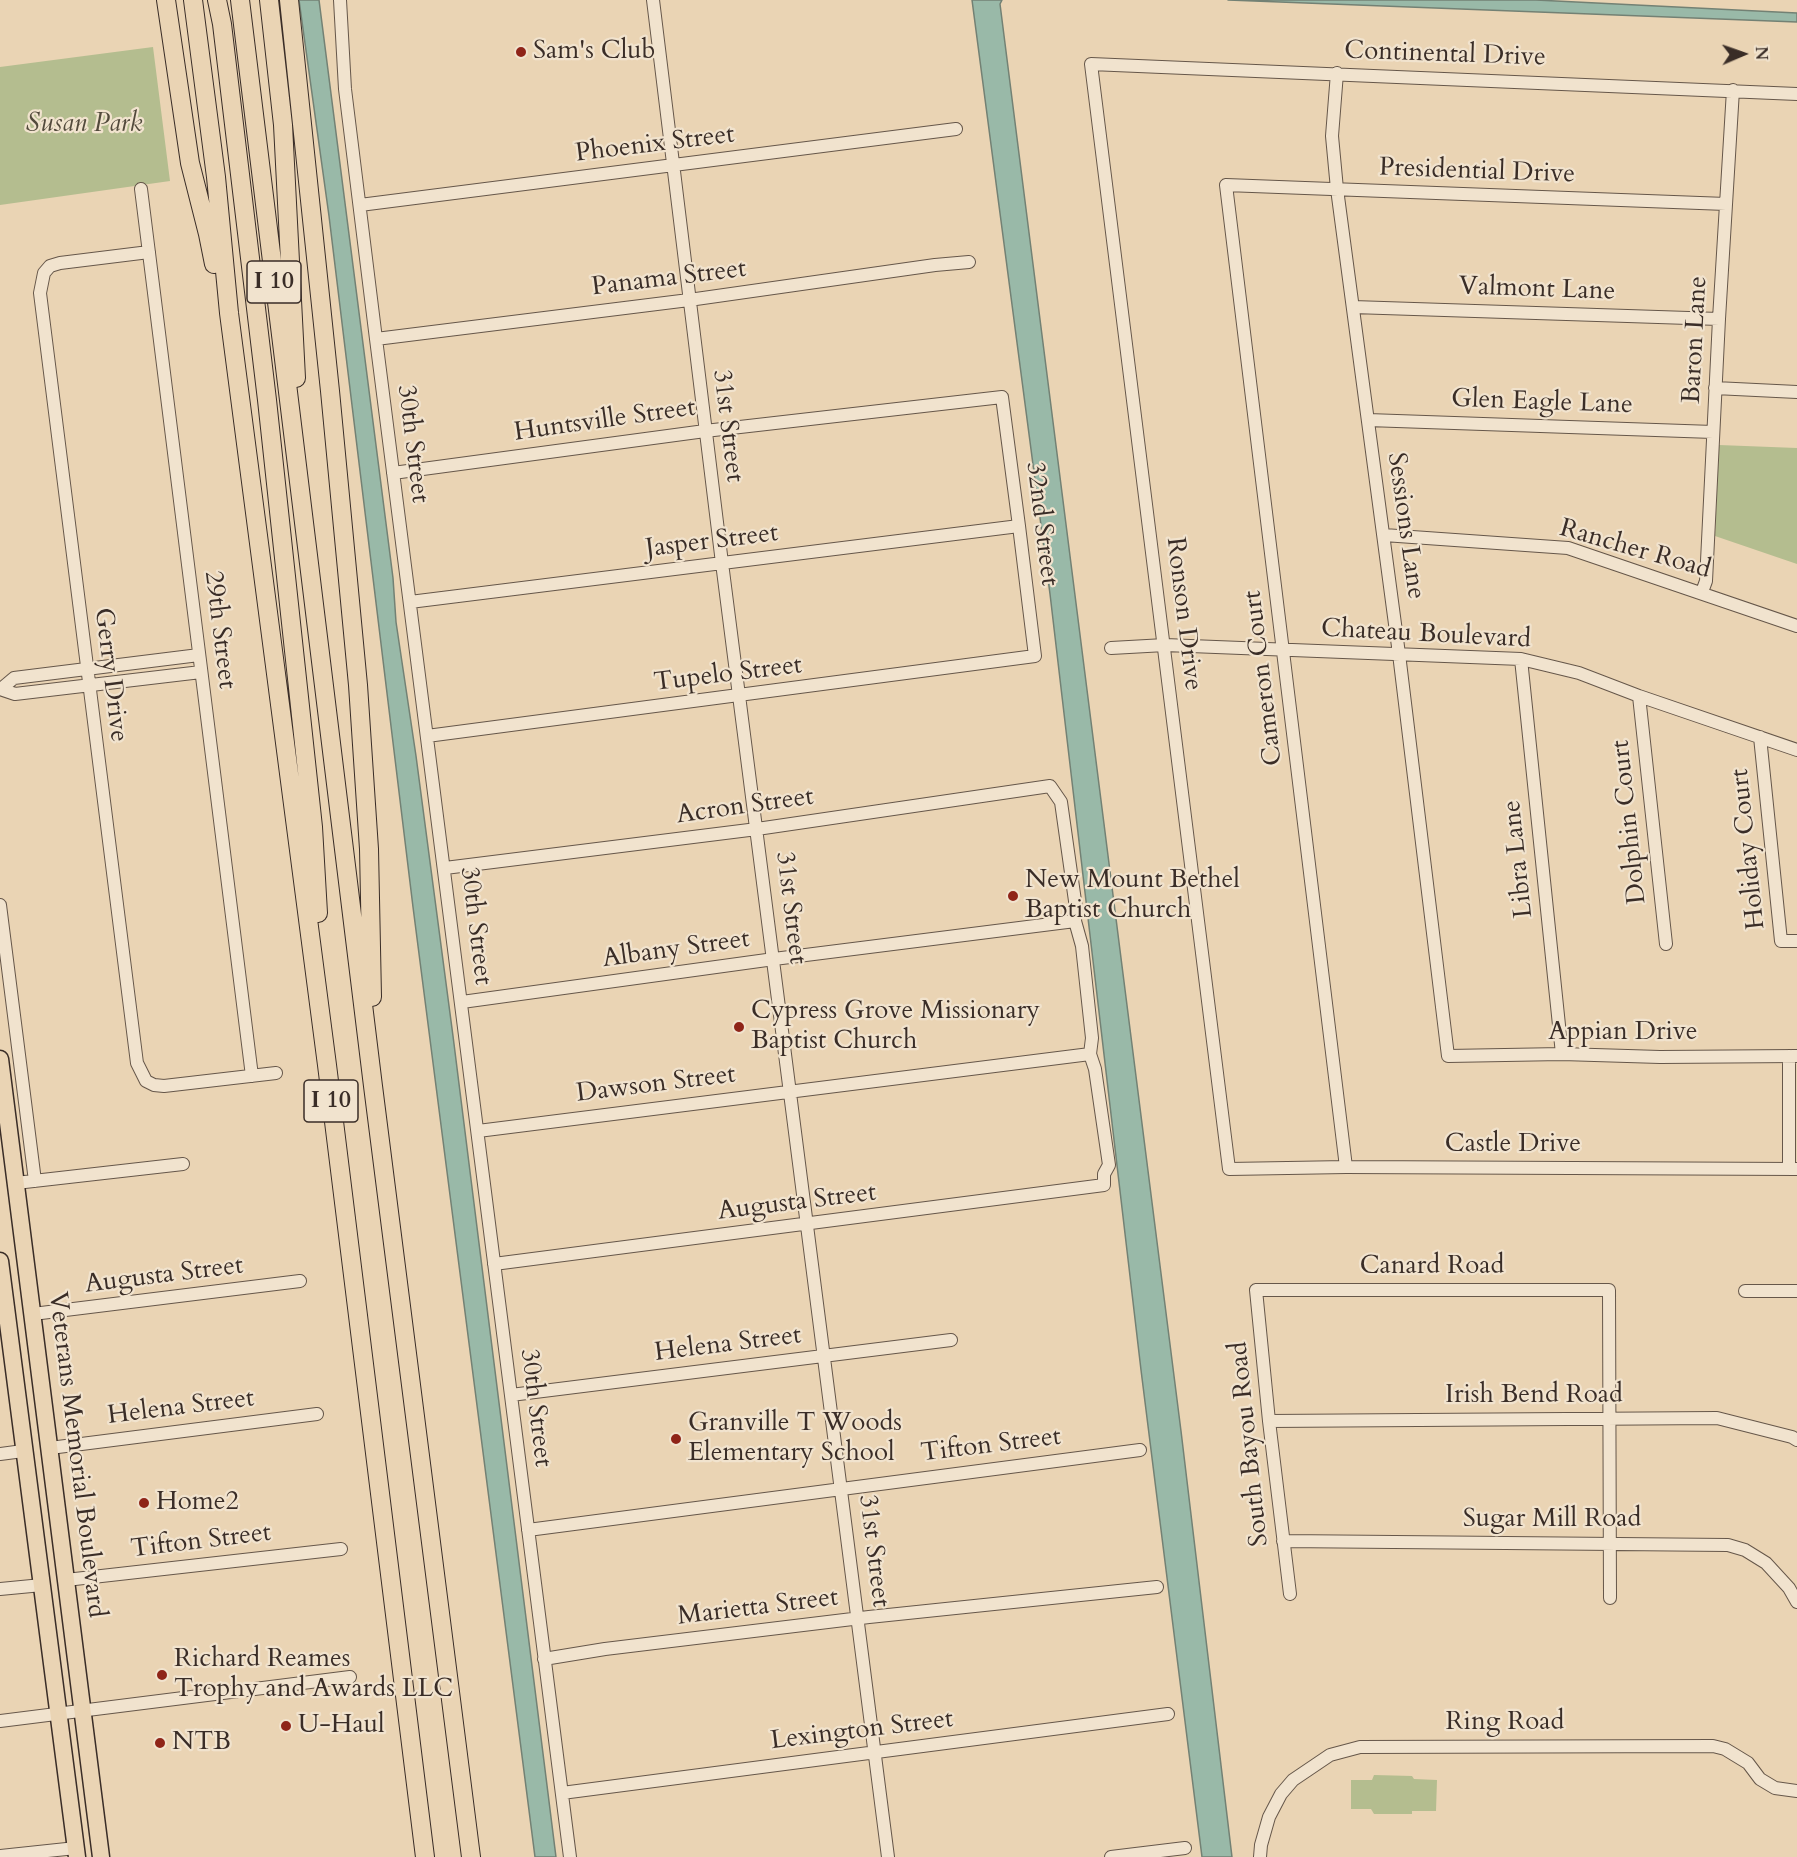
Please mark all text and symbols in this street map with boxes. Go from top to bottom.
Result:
north arrow [1713,24,1773,84]
place label: Sam's Club [533,36,656,68]
street label: Continental Drive [1344,36,1546,74]
marker: Sam's Club [514,45,528,59]
text: N [1750,46,1772,61]
park label: Susan Park [26,109,142,141]
street label: Phoenix Street [574,120,736,170]
street label: Presidential Drive [1378,153,1576,191]
street label: Panama Street [590,254,748,304]
road number: I 10 [247,261,301,303]
street label: Valmont Lane [1458,272,1616,308]
street label: Baron Lane [1677,275,1715,405]
street label: 31st Street [705,368,749,484]
street label: 30th Street [389,383,435,505]
street label: Glen Eagle Lane [1451,384,1633,422]
street label: Huntsville Street [512,393,698,449]
street label: Sessions Lane [1379,451,1431,601]
street label: 32nd Street [1018,460,1064,588]
street label: Rancher Road [1556,514,1714,586]
street label: Jasper Street [644,518,780,566]
street label: Ronson Drive [1158,536,1208,692]
street label: 29th Street [196,569,242,691]
street label: Cameron Court [1238,589,1290,767]
street label: Gerry Drive [86,606,134,744]
street label: Chateau Boulevard [1320,614,1532,656]
street label: Tupelo Street [652,650,804,700]
street label: Dolphin Court [1606,738,1654,906]
street label: Holiday Court [1725,767,1773,931]
street label: Acron Street [674,782,816,832]
street label: Libra Lane [1497,799,1541,919]
street label: 31st Street [768,850,812,966]
street label: 30th Street [452,865,498,987]
place label: New Mount Bethel Baptist Church [1025,865,1240,927]
marker: New Mount Bethel Baptist Church [1006,889,1020,903]
street label: Albany Street [600,924,752,976]
place label: Cypress Grove Missionary Baptist Church [751,996,1040,1058]
street label: Appian Drive [1548,1017,1698,1049]
marker: Cypress Grove Missionary Baptist Church [732,1020,746,1034]
street label: Dawson Street [575,1060,737,1110]
road number: I 10 [304,1080,358,1122]
street label: Castle Drive [1445,1129,1581,1161]
street label: Augusta Street [716,1178,878,1228]
street label: Augusta Street [83,1251,245,1301]
street label: Canard Road [1360,1251,1504,1283]
street label: Veterans Memorial Boulevard [41,1290,111,1620]
street label: Helena Street [653,1321,803,1369]
street label: South Bayou Road [1224,1340,1276,1548]
street label: 30th Street [512,1347,558,1469]
street label: Irish Bend Road [1445,1380,1623,1412]
street label: Helena Street [106,1384,256,1432]
place label: Granville T Woods Elementary School [688,1408,902,1470]
street label: Tifton Street [919,1422,1063,1470]
marker: Granville T Woods Elementary School [669,1432,683,1446]
place label: Home2 [156,1487,239,1519]
street label: 31st Street [851,1493,895,1609]
marker: Home2 [137,1496,151,1510]
street label: Sugar Mill Road [1463,1504,1641,1536]
street label: Tifton Street [129,1518,273,1566]
street label: Marietta Street [676,1583,840,1633]
place label: Richard Reames Trophy and Awards LLC [174,1644,453,1706]
marker: Richard Reames Trophy and Awards LLC [155,1668,169,1682]
street label: Lexington Street [769,1704,955,1758]
street label: Ring Road [1446,1707,1564,1739]
place label: U-Haul [298,1710,385,1742]
marker: U-Haul [279,1719,293,1733]
place label: NTB [172,1727,231,1759]
marker: NTB [153,1736,167,1750]

